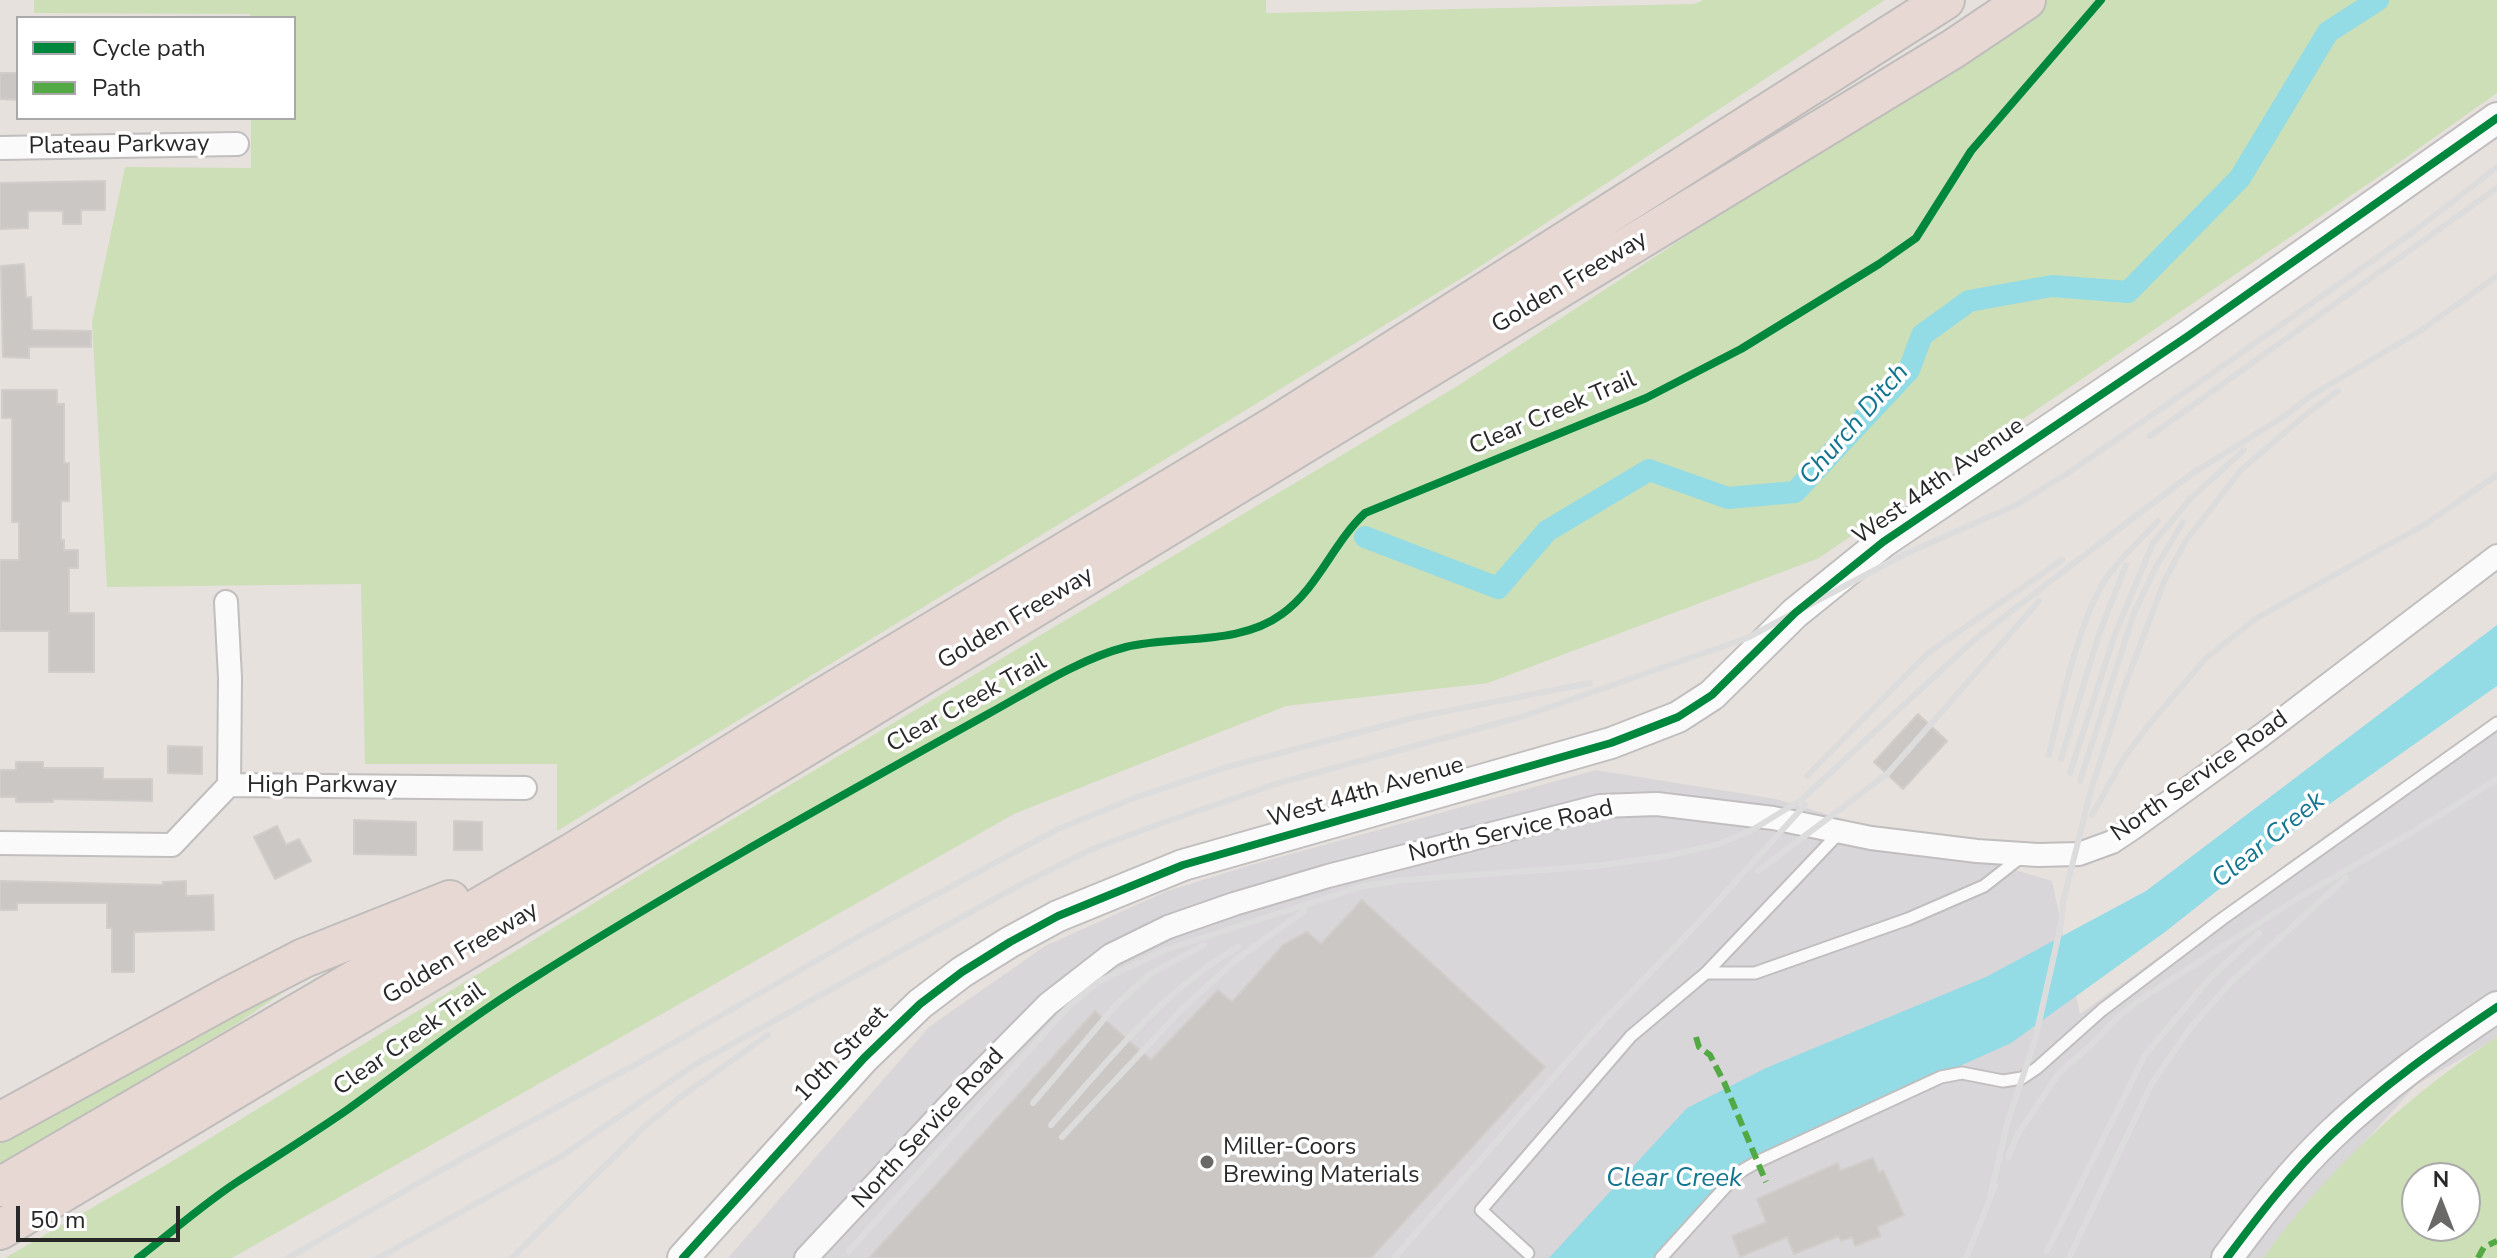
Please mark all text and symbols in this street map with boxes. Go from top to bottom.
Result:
legend [16,16,296,120]
text: Cycle path [92,32,206,64]
text: Path [92,72,141,104]
street label: Plateau Parkway [28,130,210,162]
street label: Golden Freeway [1487,225,1653,341]
water label: Church Ditch [1794,358,1916,492]
street label: Clear Creek Trail [1465,366,1641,462]
street label: West 44th Avenue [1848,412,2030,552]
street label: Golden Freeway [933,561,1099,677]
street label: Clear Creek Trail [882,648,1052,760]
street label: North Service Road [2106,705,2294,849]
street label: West 44th Avenue [1265,751,1467,835]
street label: High Parkway [247,772,397,800]
water label: Clear Creek [2206,786,2332,896]
street label: North Service Road [1406,794,1616,870]
street label: Golden Freeway [378,896,544,1012]
street label: Clear Creek Trail [329,977,491,1103]
street label: 10th Street [789,1001,895,1109]
street label: North Service Road [847,1043,1011,1215]
place label: Miller-Coors Brewing Materials [1223,1134,1420,1190]
marker: Miller-Coors Brewing Materials [1198,1153,1216,1171]
north arrow [2401,1162,2481,1242]
water label: Clear Creek [1606,1164,1742,1196]
text: N [2433,1165,2449,1195]
scale bar [20,1190,184,1240]
text: 50 m [30,1204,86,1236]

